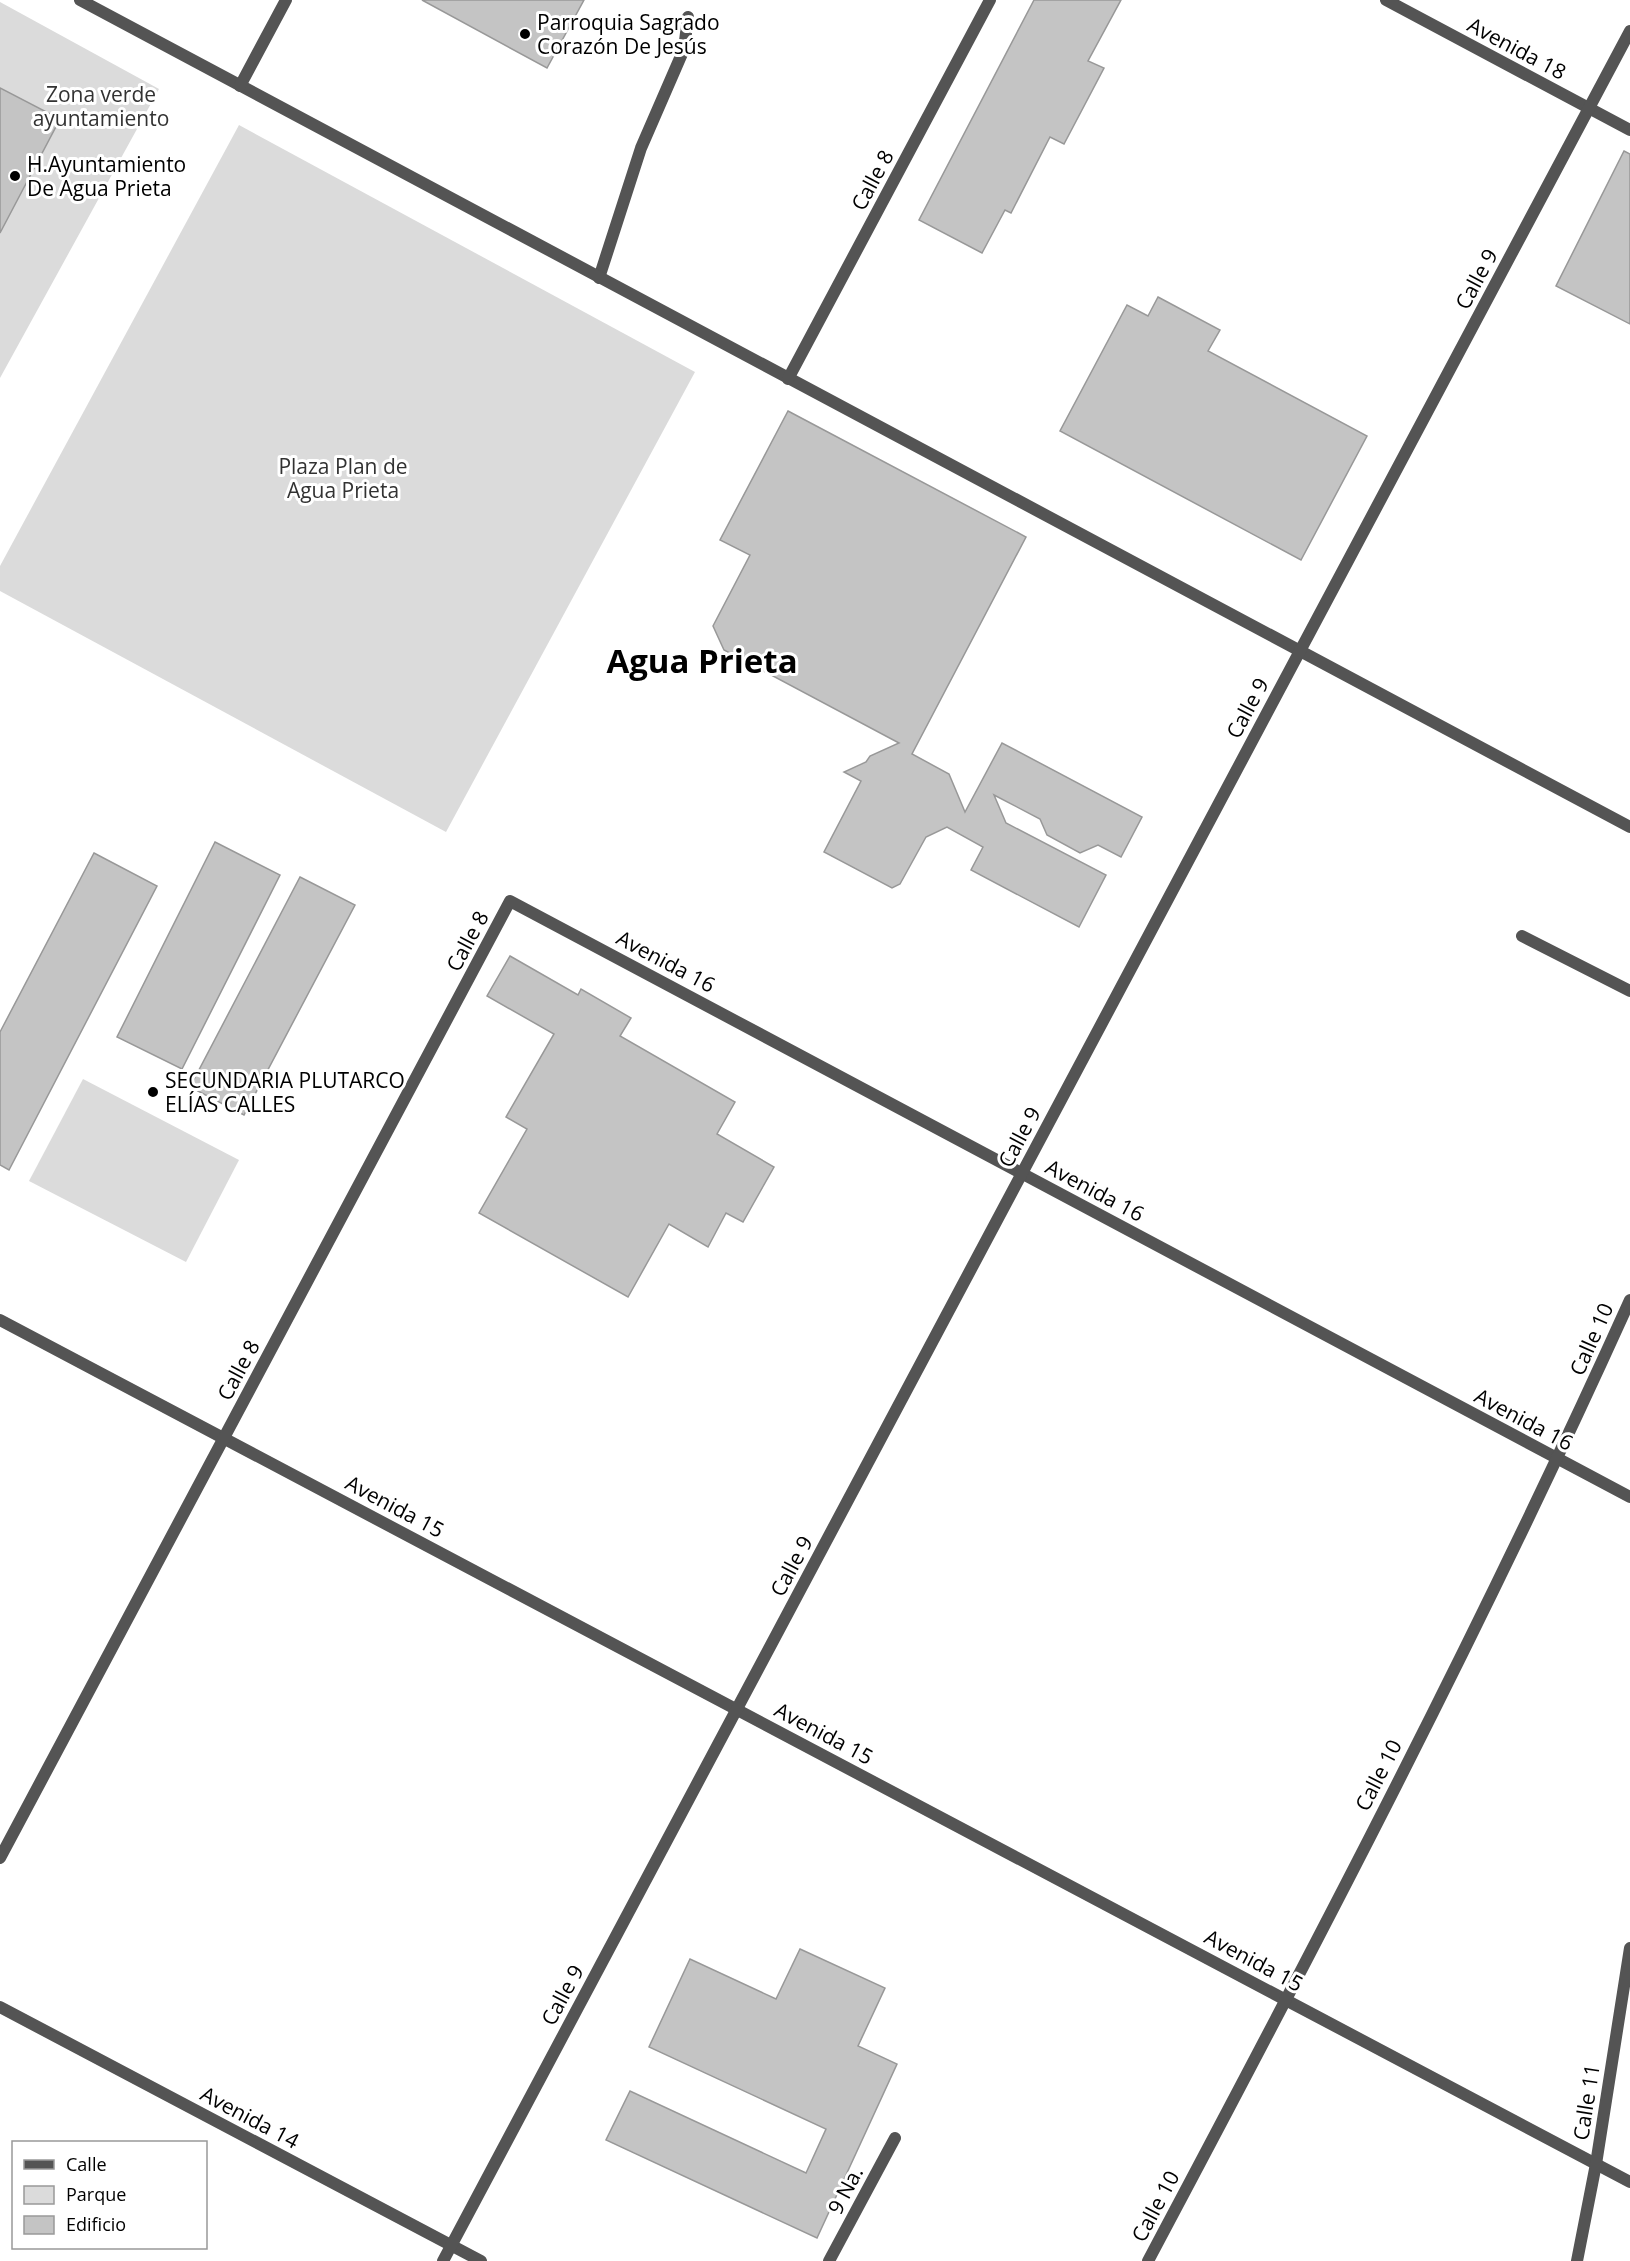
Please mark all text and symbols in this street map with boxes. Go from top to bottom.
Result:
place label: Parroquia Sagrado Corazón De Jesús [537,8,720,60]
street label: Avenida 18 [1463,10,1571,86]
marker: Parroquia Sagrado Corazón De Jesús [518,27,532,41]
park label: Zona verde ayuntamiento [33,80,169,132]
street label: Calle 8 [844,145,900,215]
place label: H.Ayuntamiento De Agua Prieta [27,150,186,202]
marker: H.Ayuntamiento De Agua Prieta [8,169,22,183]
street label: Calle 9 [1448,244,1504,314]
park label: Plaza Plan de Agua Prieta [278,452,408,504]
district label: Agua Prieta [606,638,798,683]
street label: Calle 9 [1219,673,1275,743]
street label: Calle 8 [439,906,495,976]
street label: Avenida 16 [612,923,720,999]
place label: SECUNDARIA PLUTARCO ELÍAS CALLES [165,1066,405,1118]
marker: SECUNDARIA PLUTARCO ELÍAS CALLES [146,1085,160,1099]
street label: Calle 9 [991,1102,1047,1172]
street label: Avenida 16 [1041,1152,1149,1228]
street label: Calle 10 [1563,1298,1619,1380]
street label: Calle 8 [210,1335,266,1405]
street label: Avenida 16 [1470,1381,1578,1457]
street label: Avenida 15 [341,1468,449,1544]
street label: Calle 9 [763,1531,819,1601]
street label: Avenida 15 [770,1695,878,1771]
street label: Calle 10 [1348,1734,1408,1816]
street label: Avenida 15 [1200,1922,1308,1998]
street label: Calle 9 [534,1960,590,2030]
street label: Calle 11 [1566,2062,1606,2142]
street label: Avenida 14 [196,2079,304,2155]
legend [12,2141,207,2249]
text: Calle [66,2152,107,2176]
street label: 9 Na. [821,2161,869,2219]
street label: Calle 10 [1125,2166,1185,2246]
text: Parque [66,2182,126,2206]
text: Edificio [66,2212,126,2236]

